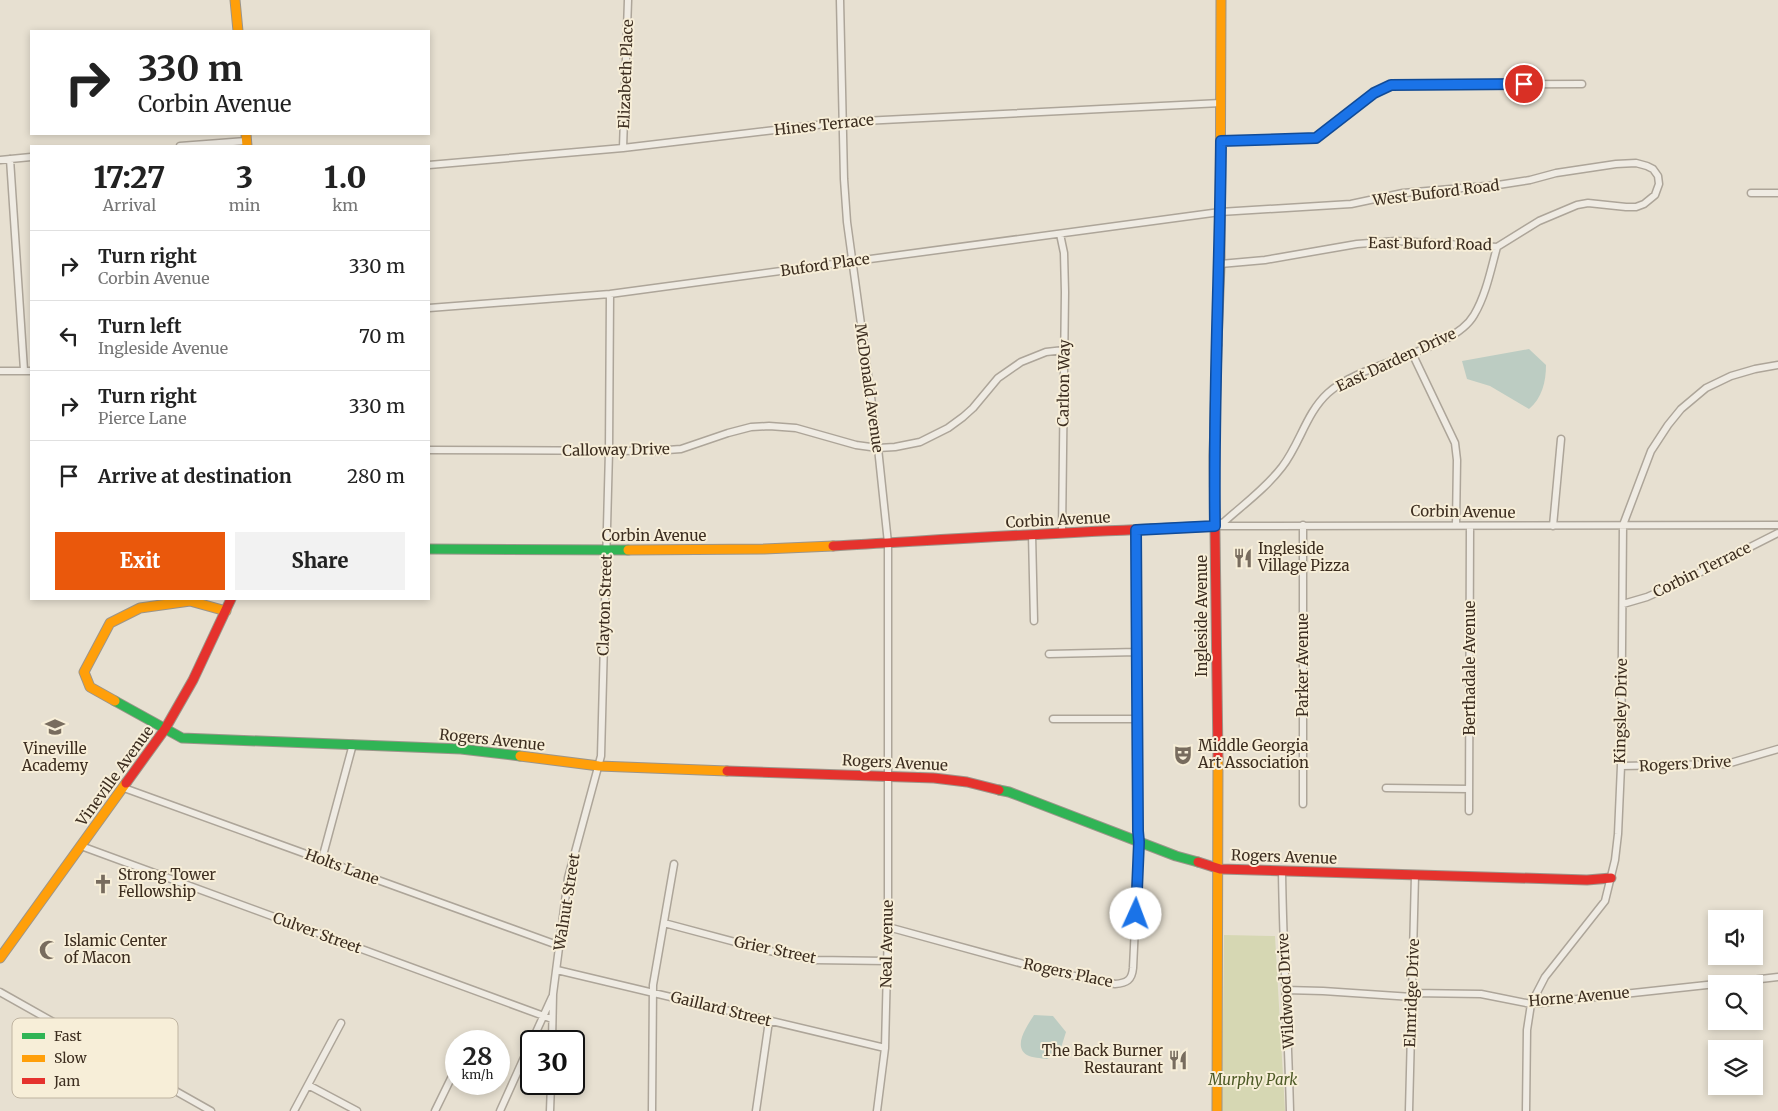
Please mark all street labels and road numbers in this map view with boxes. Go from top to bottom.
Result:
street label: Elizabeth Place [614,19,637,129]
street label: Hines Terrace [773,110,875,139]
street label: West Buford Road [1370,175,1500,210]
street label: East Buford Road [1368,233,1492,254]
street label: Buford Place [779,249,871,280]
street label: McDonald Avenue [851,322,888,454]
street label: East Darden Drive [1333,323,1459,396]
street label: Carlton Way [1053,339,1074,427]
street label: Calloway Drive [562,439,670,460]
street label: Corbin Avenue [1410,501,1516,522]
street label: Corbin Avenue [1005,507,1111,532]
street label: Corbin Avenue [602,526,707,545]
street label: Corbin Terrace [1650,538,1754,601]
street label: Clayton Street [593,554,616,656]
street label: Ingleside Avenue [1192,555,1211,677]
street label: Berthadale Avenue [1460,600,1479,735]
street label: Parker Avenue [1293,613,1312,717]
street label: Kingsley Drive [1610,658,1631,764]
street label: Vineville Avenue [71,722,157,830]
street label: Rogers Avenue [438,725,546,755]
street label: Rogers Avenue [842,750,949,775]
street label: Rogers Drive [1638,752,1732,775]
street label: Holts Lane [303,844,382,889]
street label: Rogers Avenue [1231,845,1337,868]
street label: Walnut Street [549,852,584,953]
street label: Neal Avenue [876,900,897,988]
street label: Culver Street [270,908,364,957]
street label: Grier Street [732,932,818,967]
street label: Wildwood Drive [1273,933,1298,1050]
street label: Elmridge Drive [1400,938,1423,1048]
street label: Rogers Place [1022,954,1115,991]
street label: Horne Avenue [1528,983,1630,1010]
street label: Gaillard Street [669,987,773,1030]

